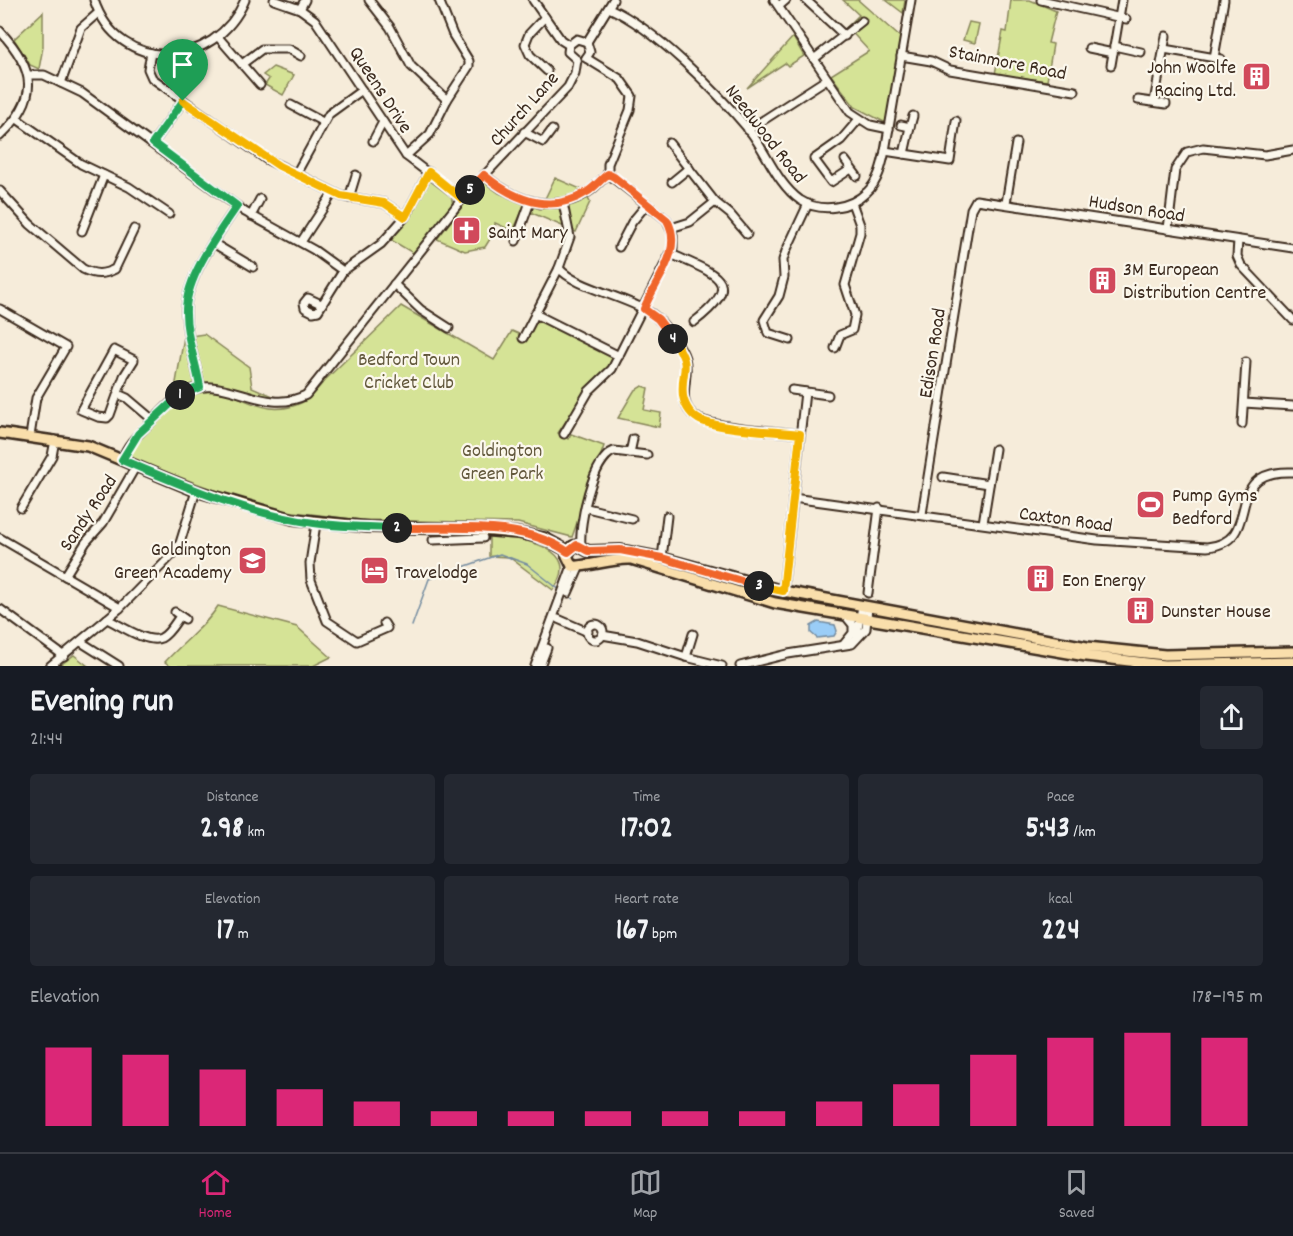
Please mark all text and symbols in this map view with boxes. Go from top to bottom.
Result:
pin [157,39,208,101]
street label: Stainmore Road [946,39,1069,89]
street label: Queens Drive [341,42,418,140]
icon: arrive [166,48,199,81]
place label: John Woolfe Racing Ltd. [1147,55,1236,106]
building icon: John Woolfe Racing Ltd. [1241,61,1273,93]
street label: Church Lane [484,66,567,154]
street label: Needwood Road [717,79,812,190]
pin: 5 [455,175,485,205]
text: 5 [466,178,474,201]
street label: Hudson Road [1087,189,1187,231]
church icon: Saint Mary [451,215,483,247]
place label: Saint Mary [488,220,569,248]
place label: 3M European Distribution Centre [1123,257,1267,308]
building icon: 3M European Distribution Centre [1086,264,1118,296]
street label: Edison Road [913,307,955,400]
pin: 4 [658,324,688,354]
text: 4 [670,327,676,350]
park label: Bedford Town Cricket Club [358,347,460,398]
pin: 1 [165,380,195,410]
text: 1 [178,383,182,406]
park label: Goldington Green Park [460,438,544,489]
street label: Sandy Road [54,470,125,558]
place label: Pump Gyms Bedford [1172,483,1258,534]
sports icon: Pump Gyms Bedford [1135,489,1167,521]
street label: Caxton Road [1017,501,1114,541]
pin: 2 [382,513,412,543]
text: 2 [394,516,401,539]
place label: Goldington Green Academy [114,537,232,588]
school or university icon: Goldington Green Academy [236,544,268,576]
hotel icon: Travelodge [358,555,390,587]
place label: Travelodge [395,560,478,588]
building icon: Eon Energy [1025,563,1057,595]
place label: Eon Energy [1062,568,1146,596]
pin: 3 [744,571,774,601]
text: 3 [755,574,763,597]
building icon: Dunster House [1124,594,1156,626]
place label: Dunster House [1161,599,1271,627]
text: Evening run [30,680,174,727]
button: share [1200,686,1263,749]
text: 21:44 [30,726,63,754]
text: Distance [206,786,259,809]
text: Time [633,786,660,809]
text: Pace [1046,786,1075,809]
text: 2.98 [200,809,244,852]
text: 17:02 [620,809,673,852]
text: 5:43 [1025,809,1070,852]
text: km [244,821,265,844]
text: /km [1070,821,1096,844]
text: Elevation [205,888,260,911]
text: Heart rate [614,888,679,911]
text: kcal [1048,888,1073,911]
text: 17 [216,911,234,954]
text: 167 [616,911,648,954]
text: 224 [1041,911,1080,954]
text: m [234,923,249,946]
text: bpm [648,923,677,946]
text: Elevation [30,984,100,1012]
text: 178–195 m [1192,984,1263,1012]
tab: Home [198,1166,232,1225]
tab: Map [629,1166,662,1225]
tab: Saved [1059,1166,1095,1225]

